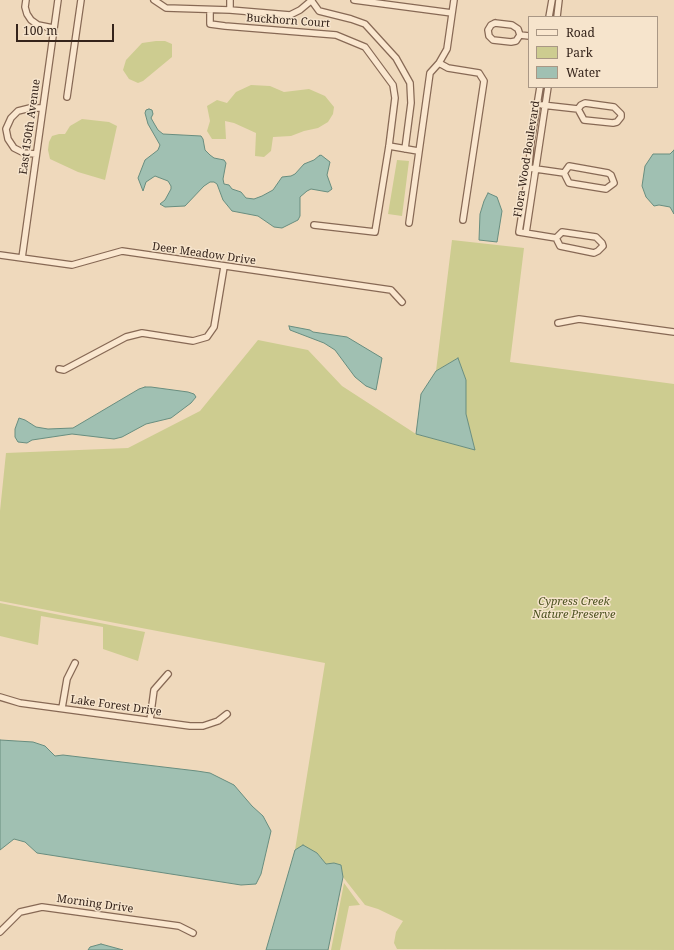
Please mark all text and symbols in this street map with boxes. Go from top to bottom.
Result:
street label: Buckhorn Court [246,11,330,31]
scale bar [18,16,116,42]
legend [528,16,658,88]
text: 100 m [23,22,58,39]
text: Road [566,24,595,41]
text: Park [566,44,593,61]
text: Water [566,64,601,81]
street label: East 150th Avenue [17,78,43,176]
street label: Flora Wood Boulevard [511,100,543,218]
street label: Deer Meadow Drive [151,240,257,268]
park label: Cypress Creek Nature Preserve [533,595,615,621]
street label: Lake Forest Drive [69,693,163,719]
street label: Morning Drive [56,892,134,916]

